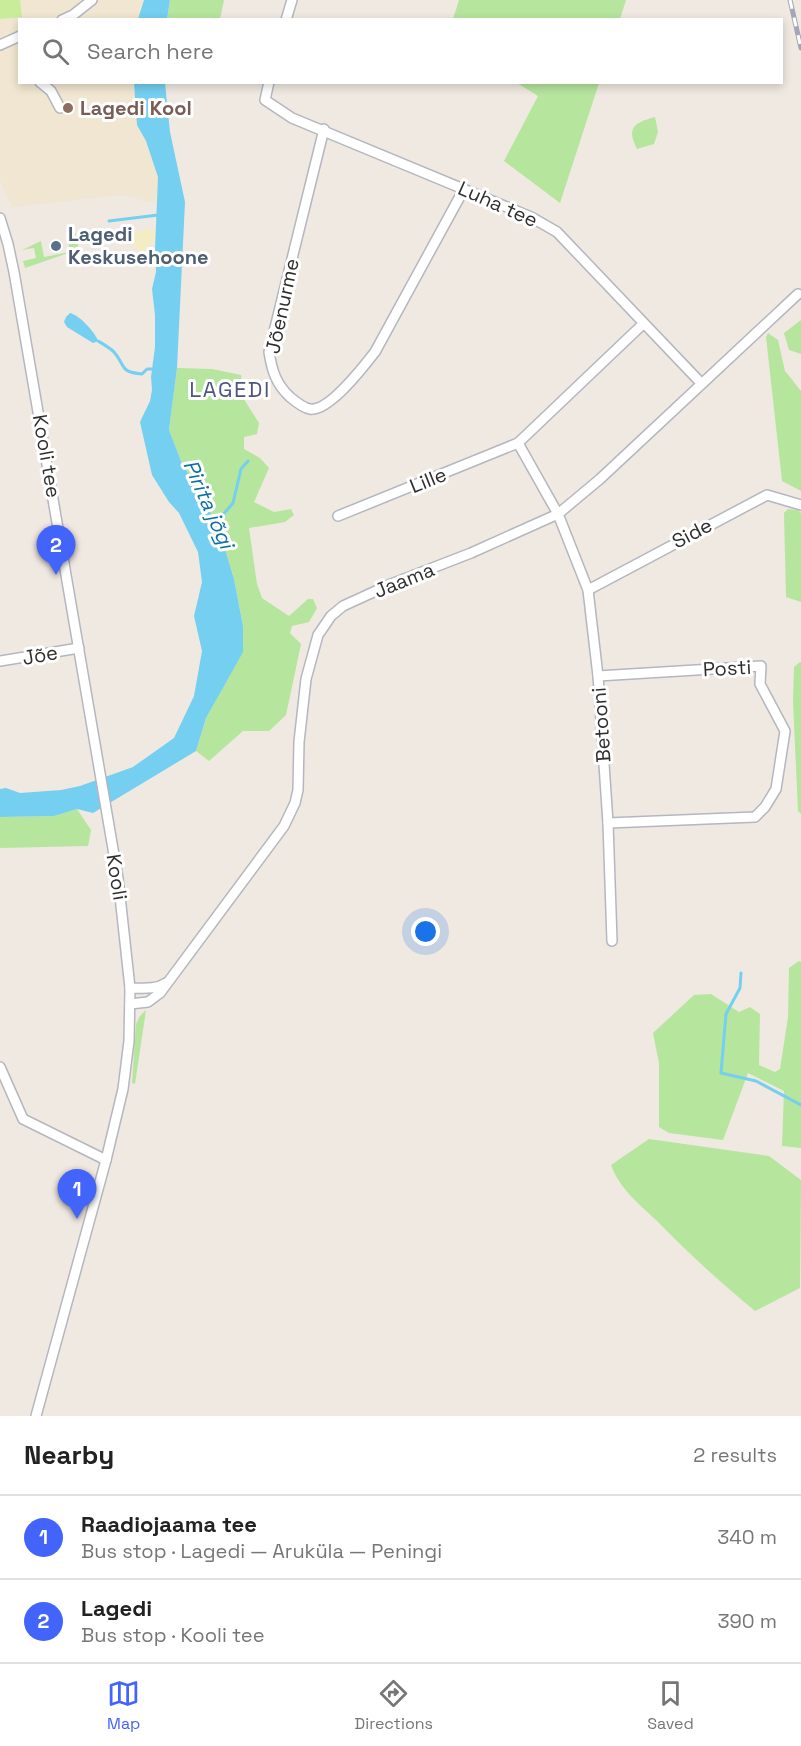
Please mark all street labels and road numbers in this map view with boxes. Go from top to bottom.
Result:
street label: Luha tee [454,175,542,233]
street label: Jõenurme [259,256,305,356]
street label: Kooli tee [27,412,67,500]
street label: Lille [406,461,450,499]
street label: Side [667,512,717,554]
street label: Jaama [370,556,438,604]
street label: Jõe [20,639,60,671]
street label: Posti [702,654,752,682]
street label: Betooni [585,686,617,764]
street label: Kooli [101,852,133,902]

